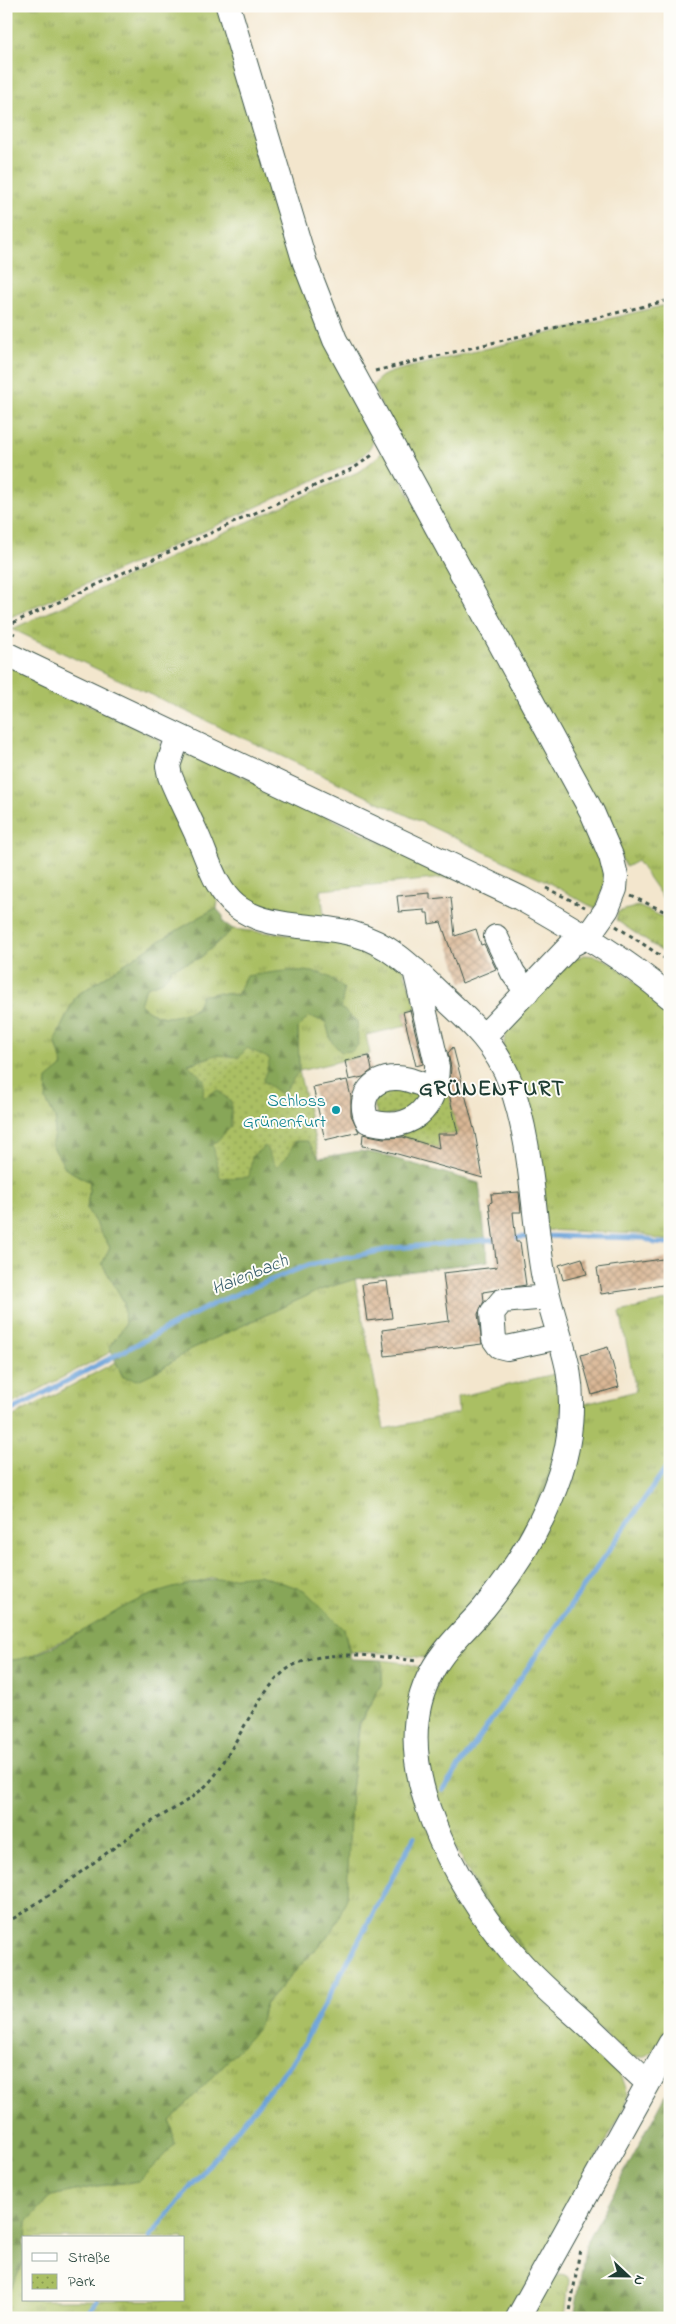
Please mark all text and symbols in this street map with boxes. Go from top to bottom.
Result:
district label: GRÜNENFURT [419,1074,565,1106]
place label: Schloss Grünenfurt [243,1089,326,1136]
marker: Schloss Grünenfurt [330,1104,342,1116]
water label: Haienbach [208,1247,293,1303]
legend [22,2236,185,2302]
text: Straße [68,2247,110,2269]
north arrow [604,2252,654,2302]
text: Park [68,2271,96,2293]
text: N [627,2272,650,2289]

